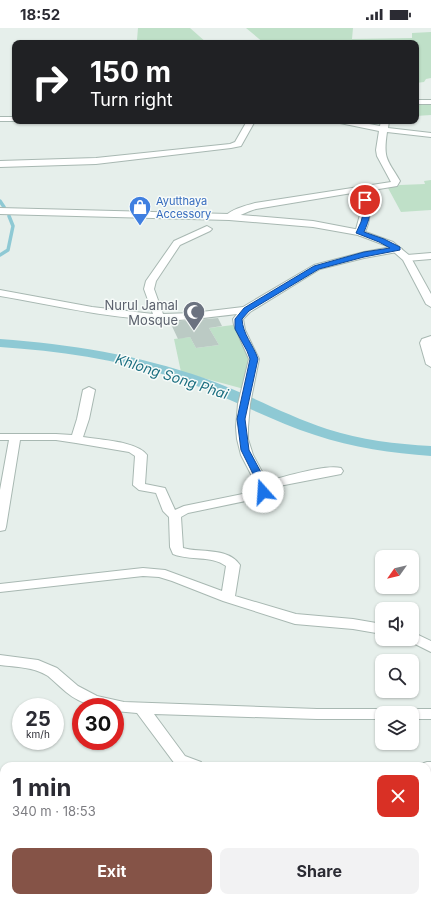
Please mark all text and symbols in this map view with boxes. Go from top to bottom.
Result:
text: 18:52 [20,5,60,24]
text: 150 m [90,55,171,89]
icon: right [24,56,76,108]
text: Turn right [90,89,173,110]
pin [348,183,382,217]
icon: arrive [354,189,376,211]
shop icon: Ayutthaya Accessory [127,194,153,227]
place label: Ayutthaya Accessory [156,194,211,221]
place label: Nurul Jamal Mosque [105,297,178,328]
mosque icon: Nurul Jamal Mosque [181,299,207,332]
water label: Khlong Song Phai [113,350,231,402]
position arrow [242,471,284,513]
north arrow [375,550,419,594]
map controls [375,550,419,750]
button: sound [375,602,419,646]
button: search [375,654,419,698]
speed limit sign: 30 [72,698,124,750]
button: layers [375,706,419,750]
text: 25 [25,707,51,731]
text: km/h [26,728,50,740]
text: 1 min [12,773,71,802]
button: close [377,775,419,817]
text: 340 m · 18:53 [12,803,96,819]
button: Exit [12,848,212,894]
button: Share [220,848,419,894]

